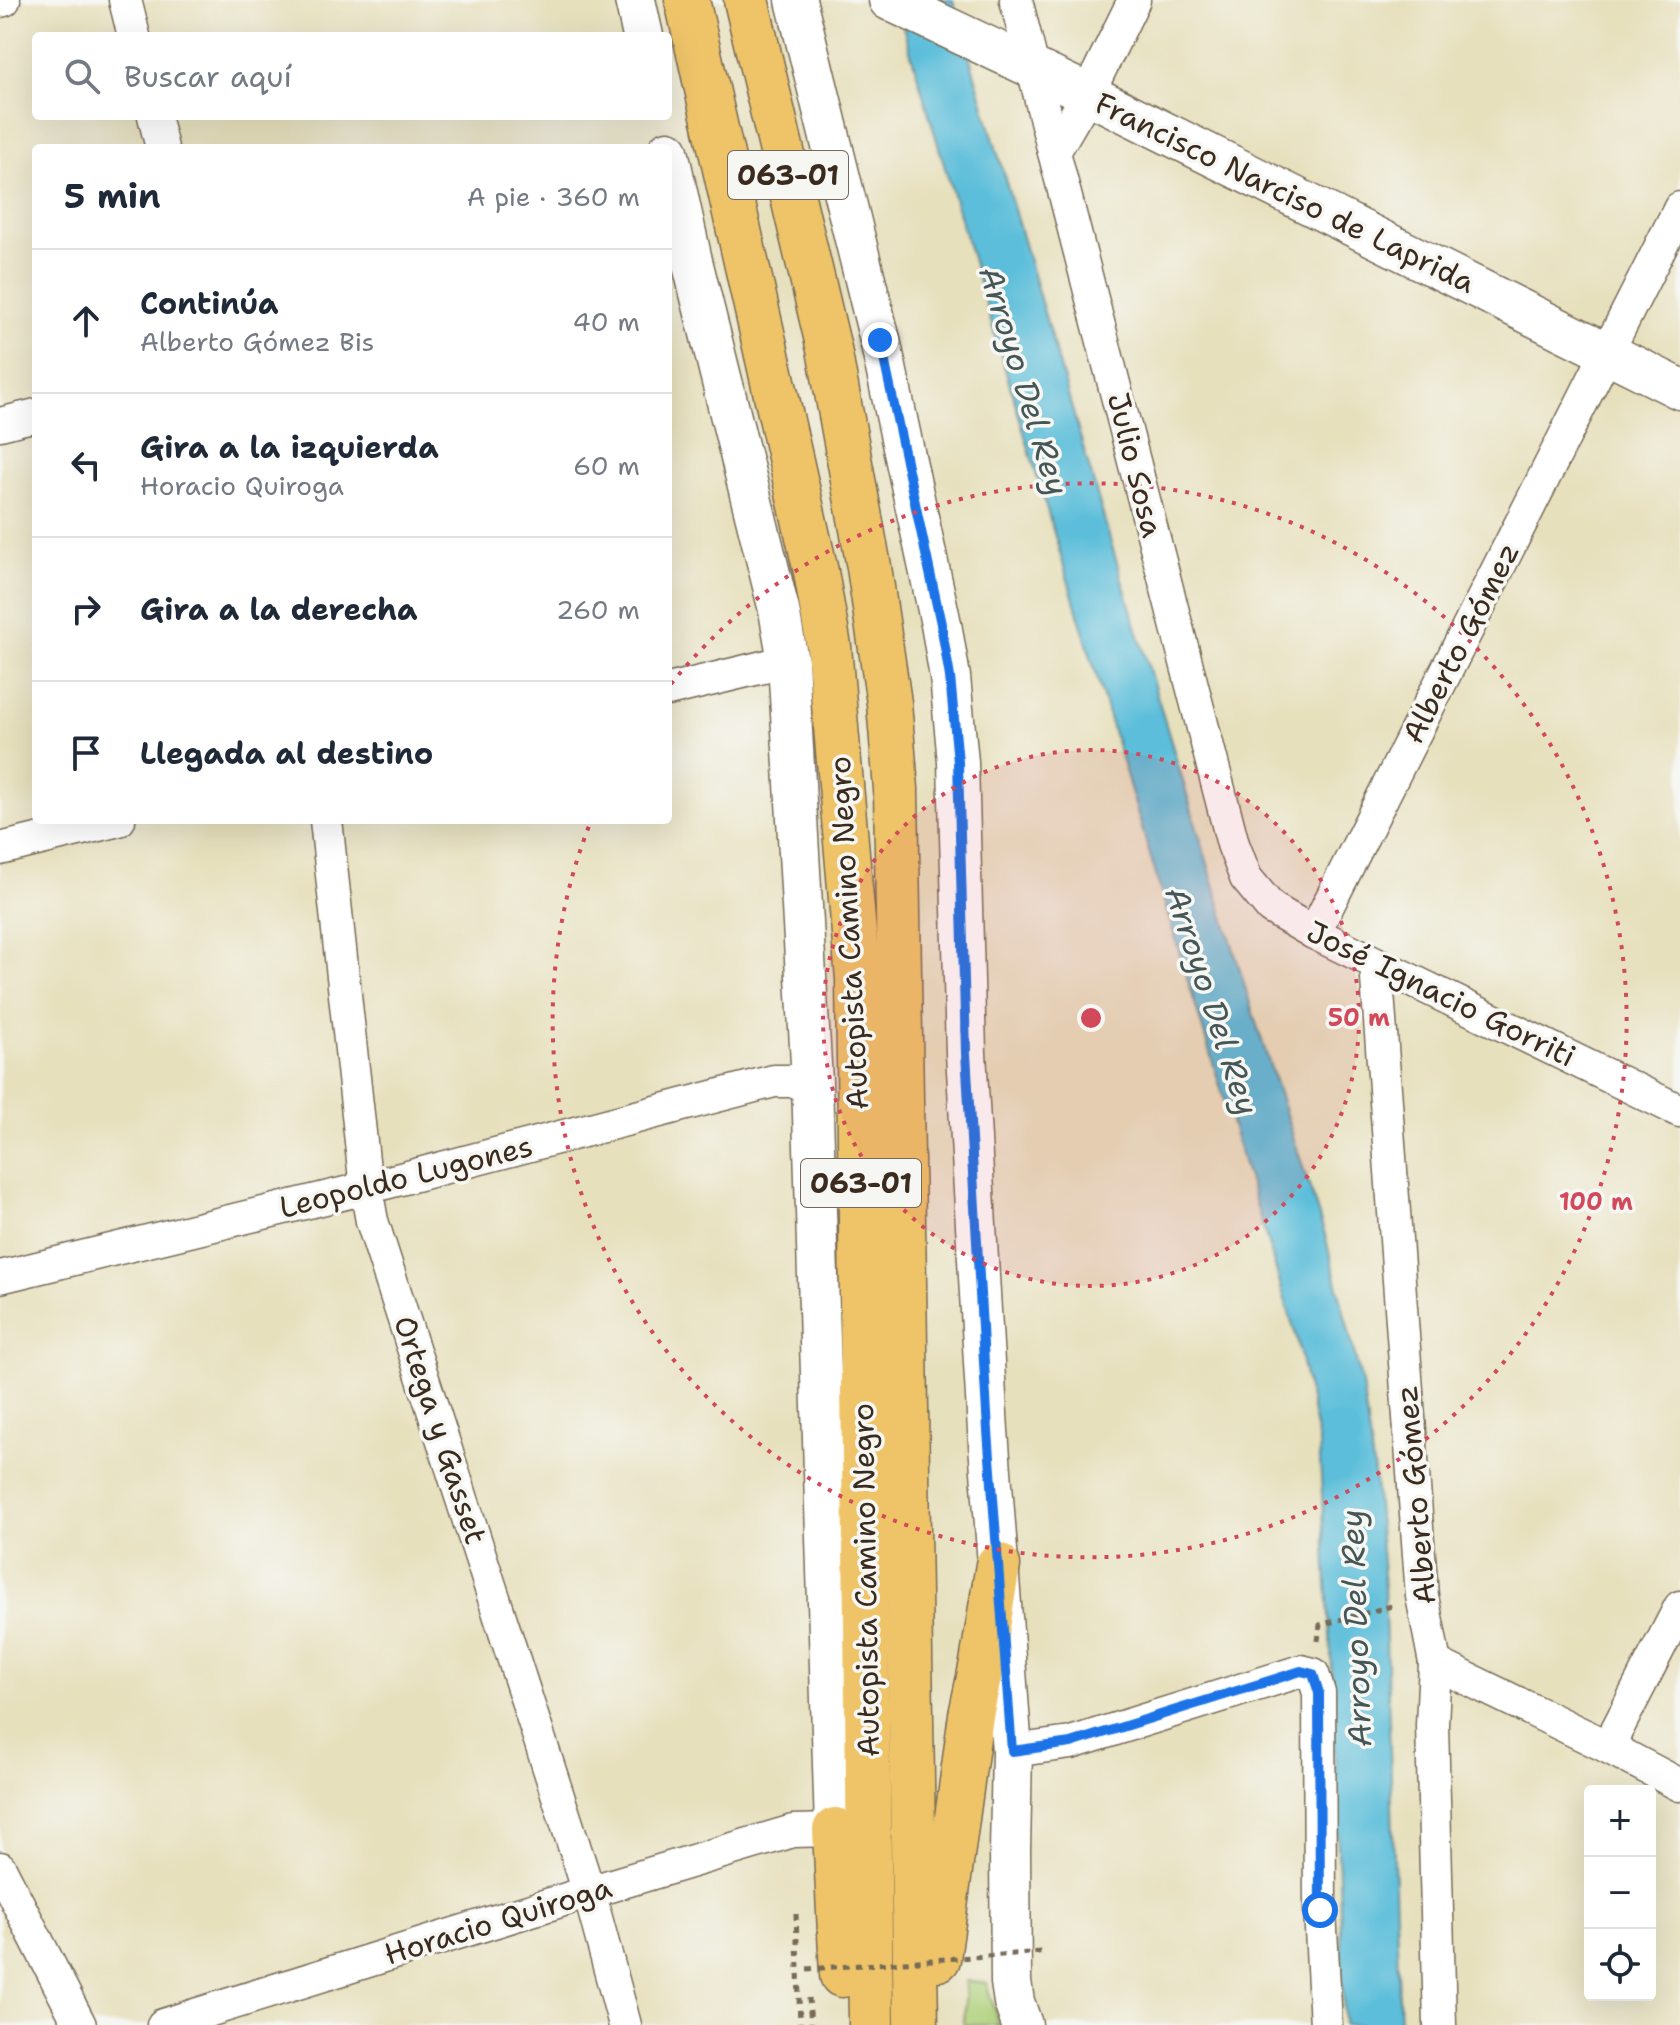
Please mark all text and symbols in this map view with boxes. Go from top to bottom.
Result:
search box [32,32,672,120]
icon: search [60,54,104,98]
text: Buscar aquí [124,56,292,97]
street label: Francisco Narciso de Laprida [1088,82,1482,303]
road number: 063-01 [728,151,848,199]
text: 5 min [64,173,161,219]
text: A pie · 360 m [467,179,640,214]
water label: Arroyo Del Rey [969,261,1080,501]
text: Continúa [140,283,279,324]
icon: ahead [64,299,108,343]
text: 40 m [573,304,640,339]
route end [862,322,898,358]
text: Alberto Gómez Bis [140,324,375,359]
street label: Julio Sosa [1098,388,1173,542]
text: Gira a la izquierda [140,427,439,468]
icon: left [64,443,108,487]
text: 60 m [573,448,640,483]
text: Horacio Quiroga [140,468,344,503]
street label: Alberto Gómez [1392,536,1529,750]
icon: right [64,587,108,631]
text: Gira a la derecha [140,589,418,630]
text: 260 m [556,592,640,627]
icon: arrive [64,731,108,775]
text: Llegada al destino [140,733,433,774]
street label: Autopista Camino Negro [819,755,878,1111]
water label: Arroyo Del Rey [1155,881,1270,1121]
street label: José Ignacio Gorriti [1300,911,1583,1077]
text: 50 m [1328,1002,1390,1034]
centre of rings [1077,1004,1105,1032]
street label: Leopoldo Lugones [275,1125,537,1228]
road number: 063-01 [801,1159,921,1207]
text: 100 m [1559,1186,1633,1218]
street label: Ortega y Gasset [384,1310,497,1549]
street label: Alberto Gómez [1386,1384,1446,1606]
street label: Autopista Camino Negro [842,1403,889,1757]
water label: Arroyo Del Rey [1330,1508,1381,1748]
map controls [1584,1785,1656,2001]
button: + [1584,1785,1656,1857]
button: − [1584,1857,1656,1929]
street label: Horacio Quiroga [379,1866,617,1975]
route start [1302,1892,1338,1928]
button: locate [1584,1929,1656,2001]

